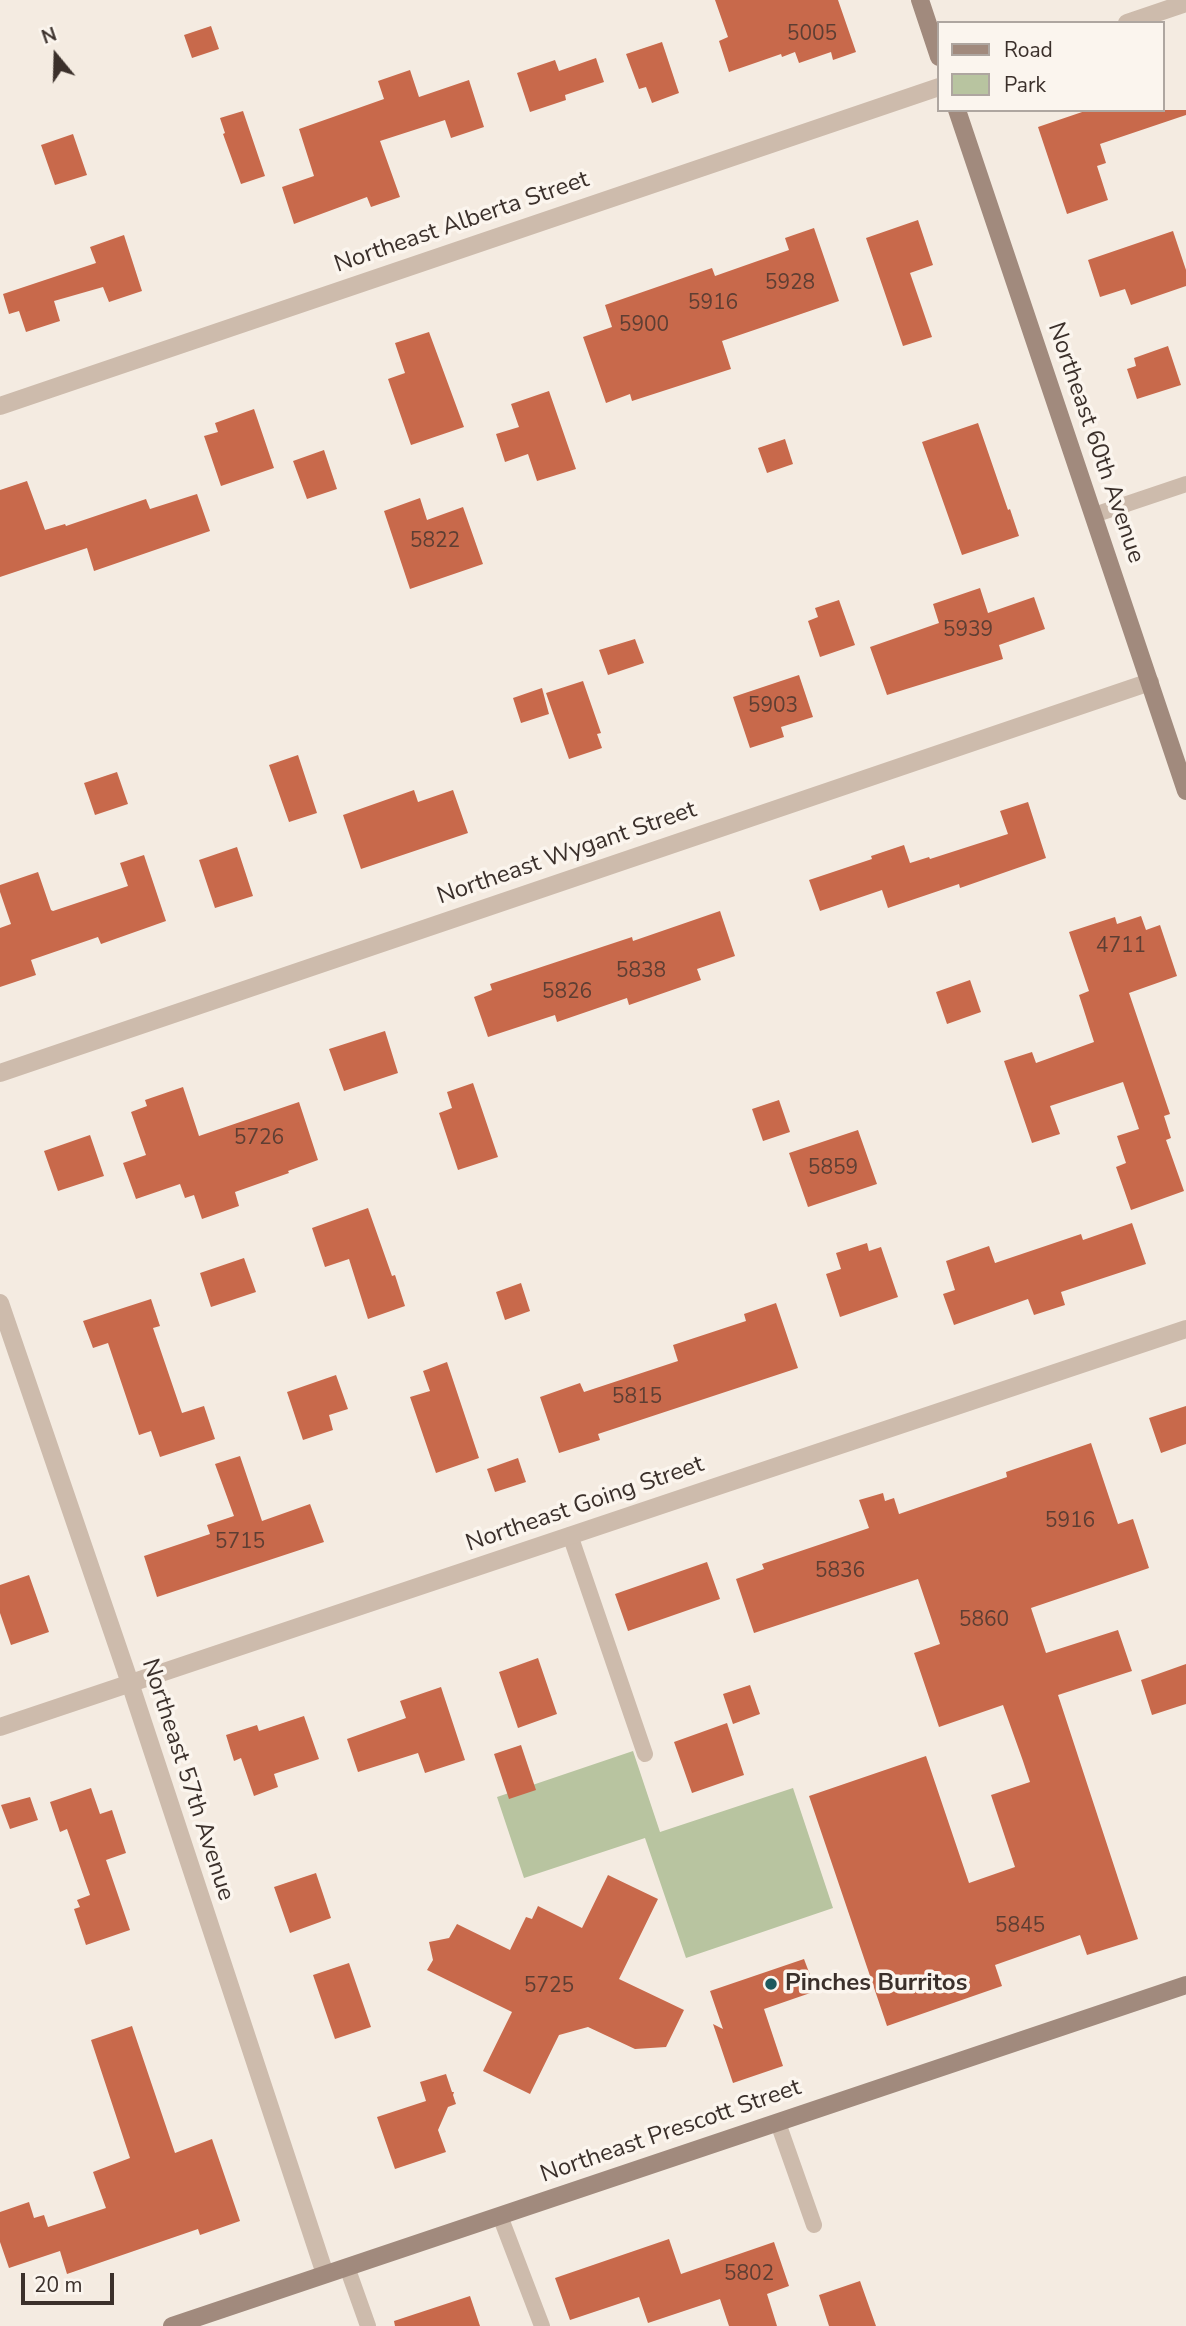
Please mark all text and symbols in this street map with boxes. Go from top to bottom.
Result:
north arrow [21,21,91,91]
legend [937,21,1165,112]
text: N [38,22,60,51]
house number: 5005 [787,22,837,48]
text: Road [1004,36,1053,64]
text: Park [1004,71,1046,99]
street label: Northeast Alberta Street [331,166,593,280]
house number: 5928 [765,271,815,297]
house number: 5916 [688,291,738,317]
house number: 5900 [619,313,669,339]
street label: Northeast 60th Avenue [1040,319,1150,567]
house number: 5822 [410,529,460,555]
house number: 5939 [943,618,993,644]
house number: 5903 [748,694,798,720]
street label: Northeast Wygant Street [434,796,700,912]
house number: 4711 [1096,934,1146,960]
house number: 5838 [616,959,666,985]
house number: 5826 [542,980,592,1006]
house number: 5726 [234,1126,284,1152]
house number: 5859 [808,1156,858,1182]
house number: 5815 [612,1385,662,1411]
street label: Northeast Going Street [462,1451,708,1559]
house number: 5916 [1045,1509,1095,1535]
house number: 5715 [215,1530,265,1556]
house number: 5836 [815,1559,865,1585]
house number: 5860 [959,1608,1009,1634]
street label: Northeast 57th Avenue [134,1655,240,1905]
house number: 5845 [995,1914,1045,1940]
place label: Pinches Burritos [785,1970,967,1998]
house number: 5725 [524,1974,574,2000]
marker: Pinches Burritos [763,1976,779,1992]
street label: Northeast Prescott Street [537,2074,805,2190]
scale bar [24,2260,117,2304]
house number: 5802 [724,2262,774,2288]
text: 20 m [34,2271,83,2299]

